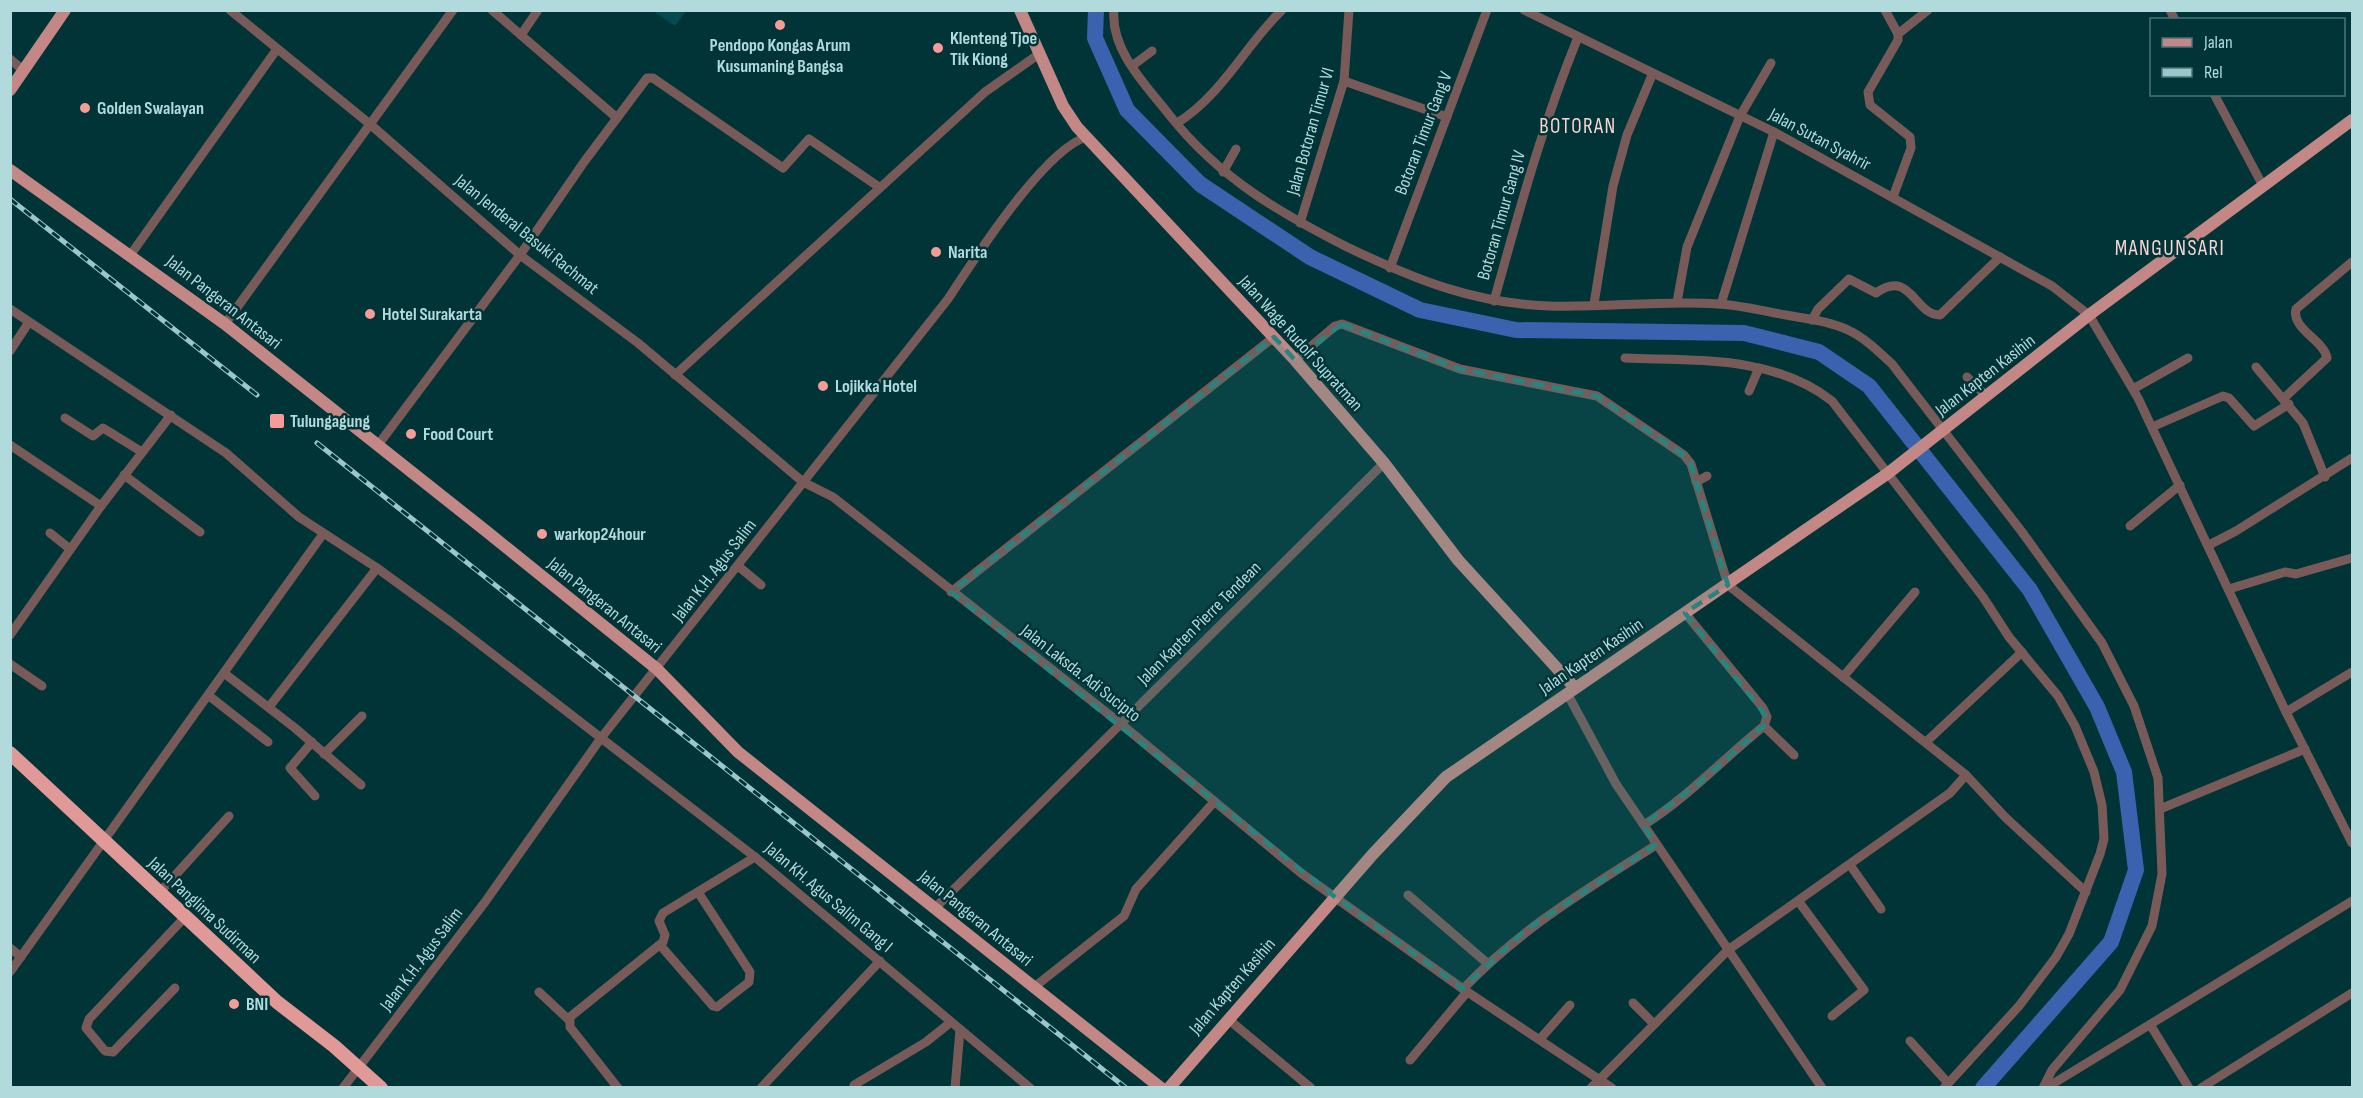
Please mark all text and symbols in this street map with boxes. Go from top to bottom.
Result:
marker: Pendopo Kongas Arum Kusumaning Bangsa [773,18,787,32]
legend [2150,18,2345,96]
place label: Klenteng Tjoe Tik Kiong [950,28,1037,70]
text: Jalan [2203,32,2233,53]
place label: Pendopo Kongas Arum Kusumaning Bangsa [710,35,851,77]
marker: Klenteng Tjoe Tik Kiong [931,41,945,55]
text: Rel [2204,62,2223,83]
street label: Jalan Botoran Timur VI [1282,65,1339,198]
street label: Botoran Timur Gang V [1390,69,1457,198]
place label: Golden Swalayan [97,98,204,119]
marker: Golden Swalayan [78,101,92,115]
street label: Jalan Sutan Syahrir [1764,103,1874,175]
district label: BOTORAN [1539,114,1617,139]
street label: Botoran Timur Gang IV [1473,148,1530,282]
street label: Jalan Jenderal Basuki Rachmat [450,169,603,299]
district label: MANGUNSARI [2115,236,2225,261]
place label: Narita [948,242,987,263]
marker: Narita [929,245,943,259]
street label: Jalan Pangeran Antasari [161,250,285,354]
street label: Jalan Wage Rudolf Supratman [1234,270,1367,415]
place label: Hotel Surakarta [382,304,482,325]
marker: Hotel Surakarta [363,307,377,321]
street label: Jalan Kapten Kasihin [1931,330,2039,421]
place label: Lojikka Hotel [835,376,917,397]
marker: Lojikka Hotel [816,379,830,393]
place label: Tulungagung [290,411,370,432]
marker: Tulungagung [268,412,286,430]
place label: Food Court [423,424,493,445]
marker: Food Court [404,427,418,441]
street label: Jalan K.H. Agus Salim [667,515,761,626]
place label: warkop24hour [554,524,646,545]
marker: warkop24hour [535,527,549,541]
street label: Jalan Pangeran Antasari [543,552,666,658]
street label: Jalan Kapten Pierre Tendean [1133,557,1265,690]
street label: Jalan Kapten Kasihin [1535,614,1647,699]
street label: Jalan Laksda. Adi Sucipto [1016,620,1145,727]
street label: Jalan KH. Agus Salim Gang I [760,837,897,957]
street label: Jalan Panglima Sudirman [143,852,265,968]
street label: Jalan Pangeran Antasari [914,865,1037,971]
street label: Jalan K.H. Agus Salim [375,903,467,1016]
street label: Jalan Kapten Kasihin [1184,934,1280,1039]
place label: BNI [246,994,268,1015]
marker: BNI [227,997,241,1011]

